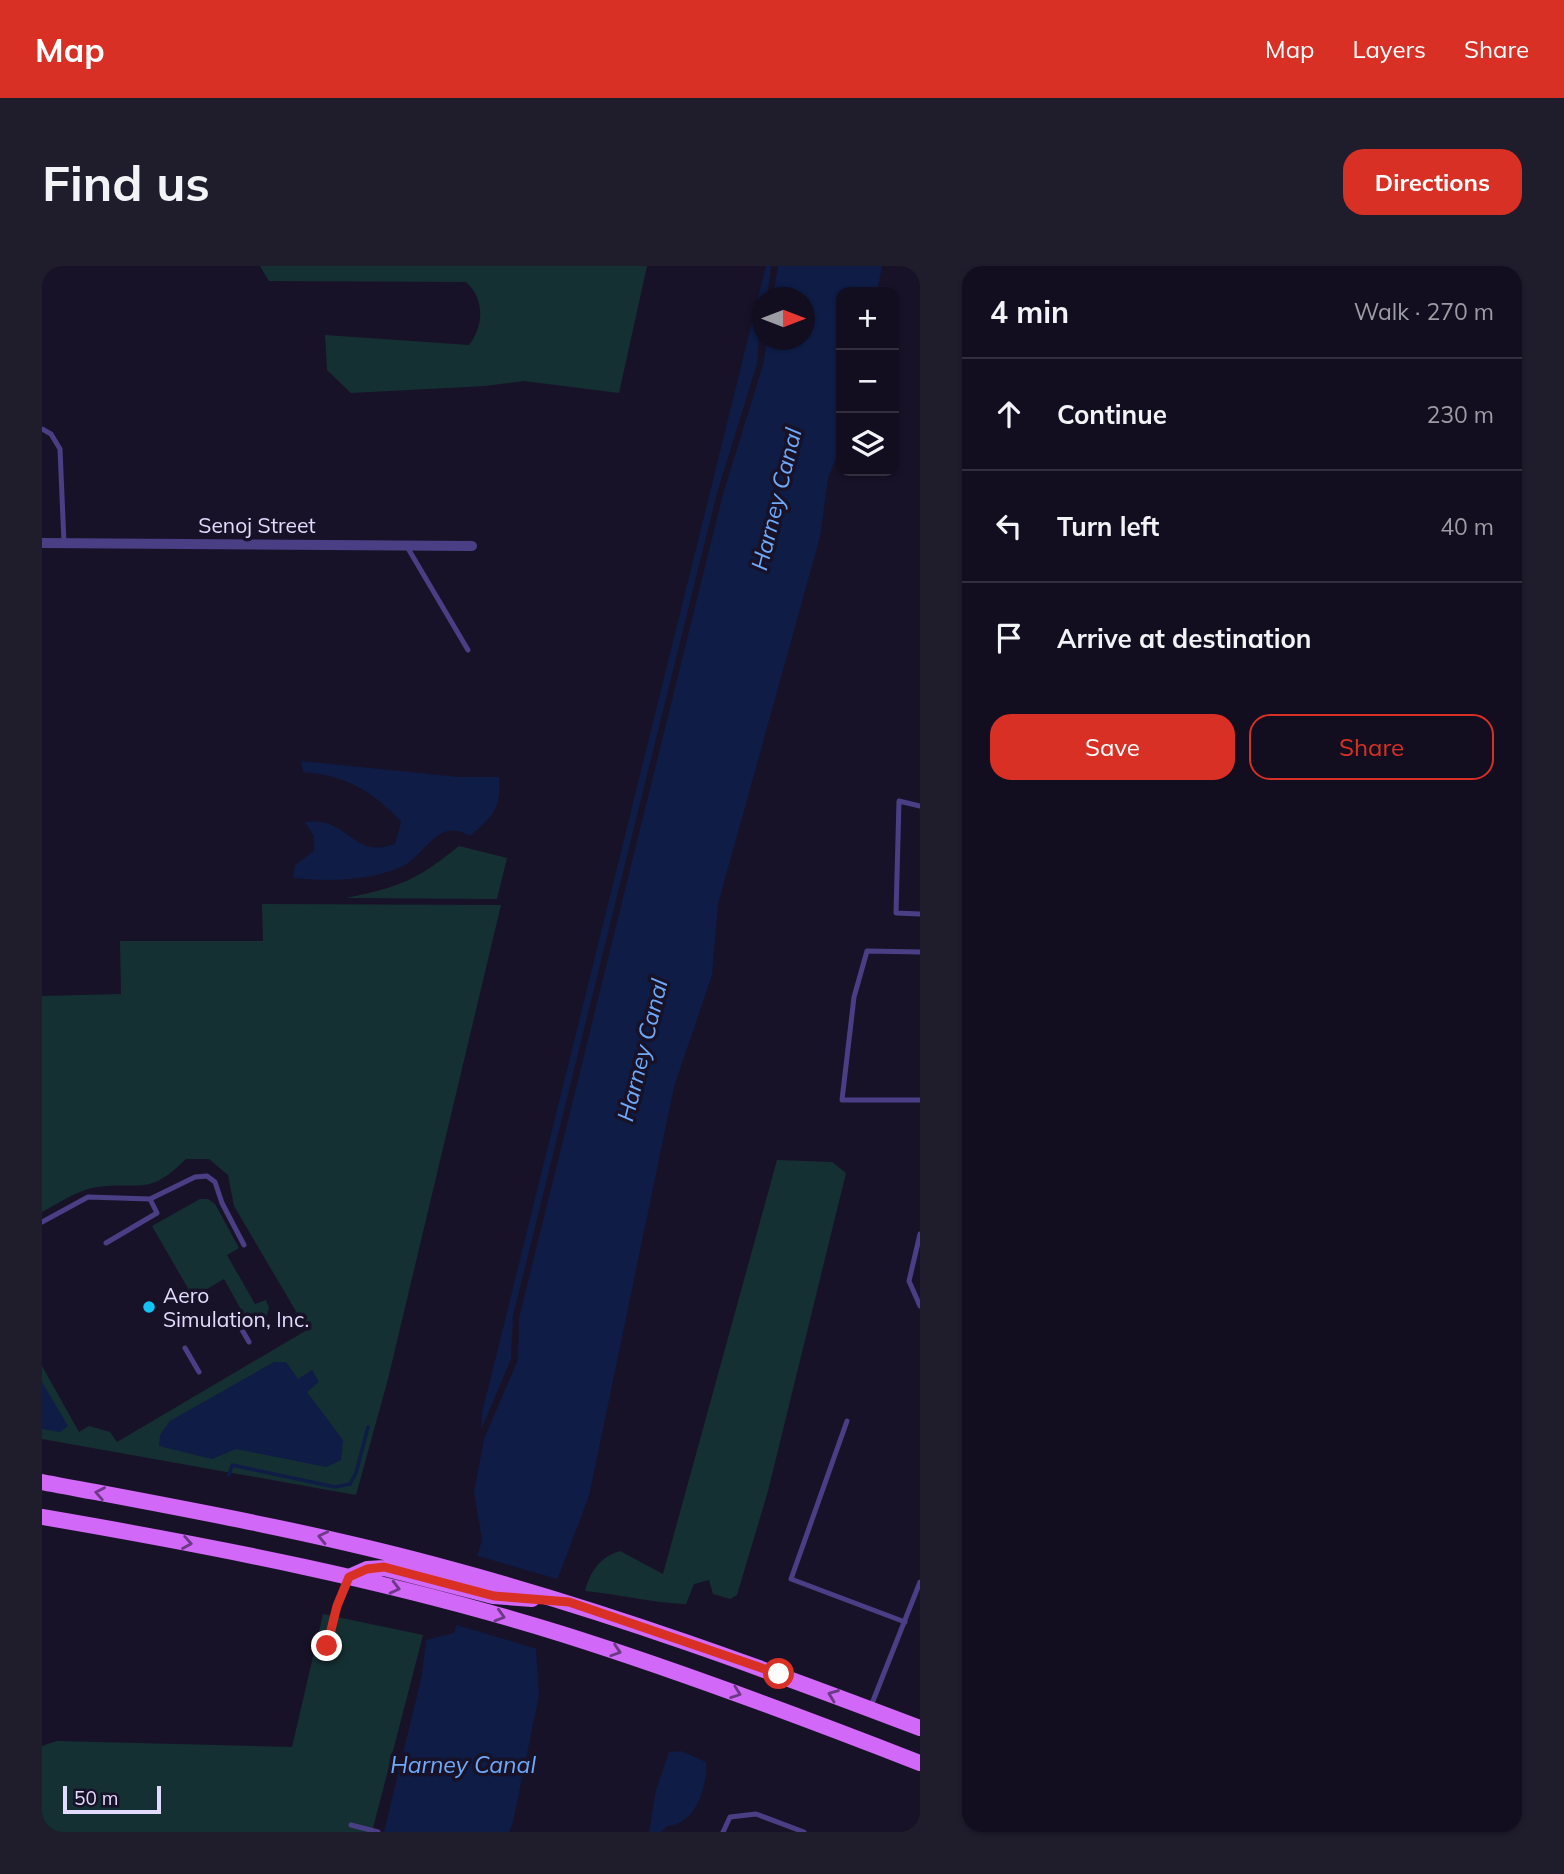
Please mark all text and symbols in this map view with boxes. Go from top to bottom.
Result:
text: Map [35,29,105,70]
text: Map [1265,34,1314,64]
text: Layers [1352,34,1426,64]
text: Share [1464,34,1529,64]
button: Directions [1343,149,1522,215]
text: Find us [42,152,210,213]
north arrow [752,287,815,350]
map controls [836,287,899,476]
button: + [836,287,899,350]
text: 4 min [990,293,1069,331]
text: Walk · 270 m [1354,297,1494,326]
button: − [836,350,899,413]
icon: ahead [990,395,1028,433]
text: Continue [1057,398,1167,431]
text: 230 m [1426,400,1494,429]
button: layers [836,413,899,476]
water label: Harney Canal [744,424,808,573]
icon: left [990,507,1028,545]
text: Turn left [1057,510,1159,543]
street label: Senoj Street [198,512,316,538]
text: 40 m [1440,512,1494,541]
icon: arrive [990,619,1028,657]
text: Arrive at destination [1057,622,1312,655]
button: Save [990,714,1235,780]
button: Share [1249,714,1494,780]
water label: Harney Canal [610,975,674,1124]
place label: Aero Simulation, Inc. [163,1282,309,1332]
marker: Aero Simulation, Inc. [141,1299,157,1315]
one-way arrow [94,1486,106,1501]
one-way arrow [317,1531,329,1546]
one-way arrow [181,1534,193,1549]
one-way arrow [389,1580,401,1594]
one-way arrow [494,1608,506,1623]
route end [311,1630,342,1661]
one-way arrow [609,1643,621,1657]
route start [763,1658,794,1689]
one-way arrow [729,1684,741,1698]
one-way arrow [828,1690,840,1704]
water label: Harney Canal [390,1750,536,1779]
scale bar [63,1783,161,1815]
text: 50 m [74,1786,118,1810]

